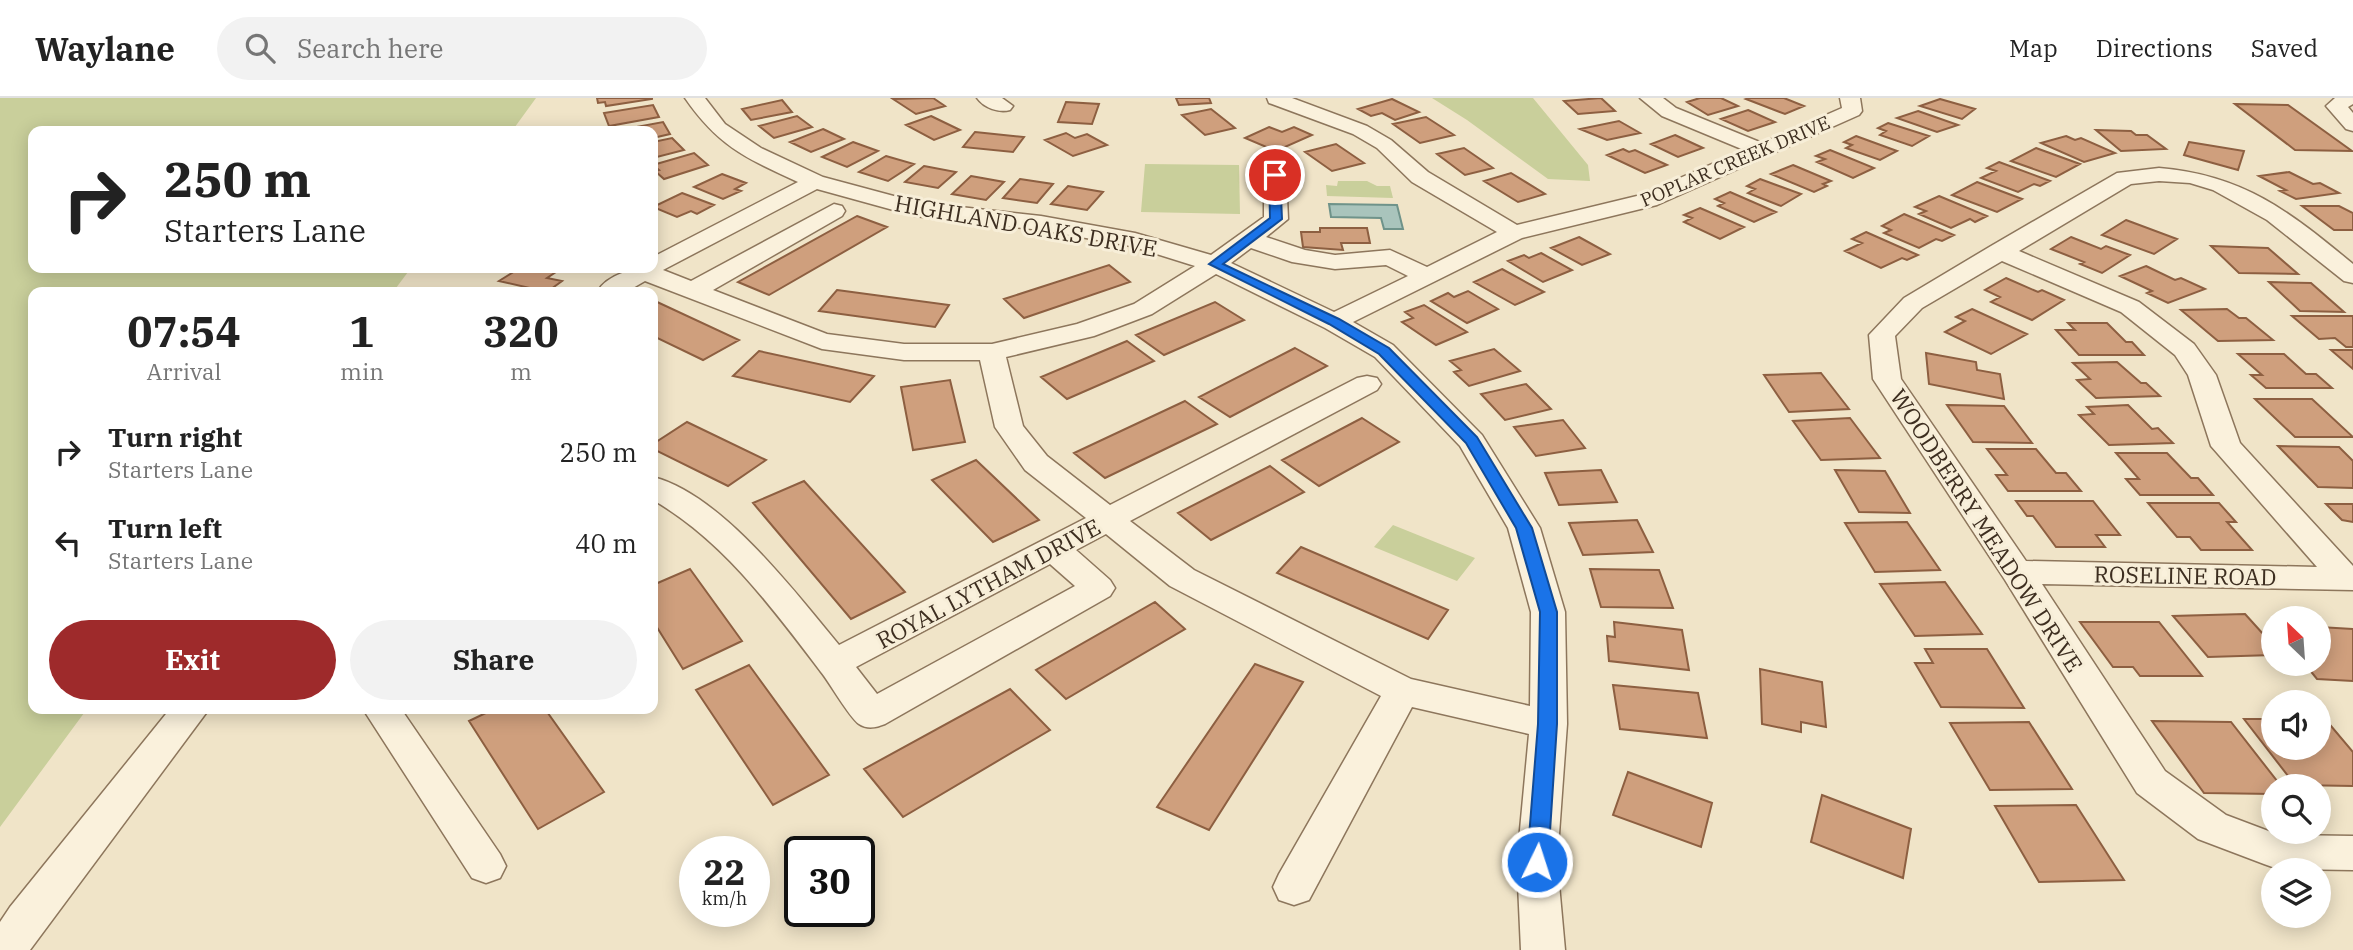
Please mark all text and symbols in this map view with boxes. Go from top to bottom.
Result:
search box [217,17,707,80]
text: Waylane [35,27,175,70]
icon: search [241,29,279,67]
text: Search here [297,31,443,65]
text: Map [2009,32,2058,64]
text: Directions [2096,32,2213,64]
text: Saved [2251,32,2318,64]
street label: POPLAR CREEK DRIVE [1636,110,1834,212]
pin [1245,145,1305,205]
text: 250 m [164,147,311,210]
icon: right [49,154,140,245]
icon: arrive [1256,156,1294,194]
street label: HIGHLAND OAKS DRIVE [892,187,1160,263]
text: Starters Lane [164,209,366,251]
text: 07:54 [127,304,241,359]
text: 1 [349,304,375,359]
text: 320 [483,304,559,359]
text: Arrival [147,356,221,386]
text: min [340,356,384,386]
text: m [510,356,532,386]
street label: WOODBERRY MEADOW DRIVE [1884,383,2090,677]
text: Turn right [108,420,242,454]
icon: right [49,433,87,471]
text: 250 m [559,435,637,469]
text: Starters Lane [108,454,253,484]
text: Turn left [108,511,222,545]
street label: ROYAL LYTHAM DRIVE [871,511,1105,655]
icon: left [49,524,87,562]
text: 40 m [575,526,637,560]
text: Starters Lane [108,545,253,575]
street label: ROSELINE ROAD [2093,558,2277,592]
north arrow [2261,606,2331,676]
map controls [2261,606,2331,928]
button: Exit [49,620,336,700]
button: Share [350,620,637,700]
button: sound [2261,690,2331,760]
button: search [2261,774,2331,844]
position arrow [1500,825,1574,899]
speed limit sign: 30 [784,836,875,927]
text: 22 [703,849,746,895]
button: layers [2261,858,2331,928]
text: km/h [702,887,747,910]

